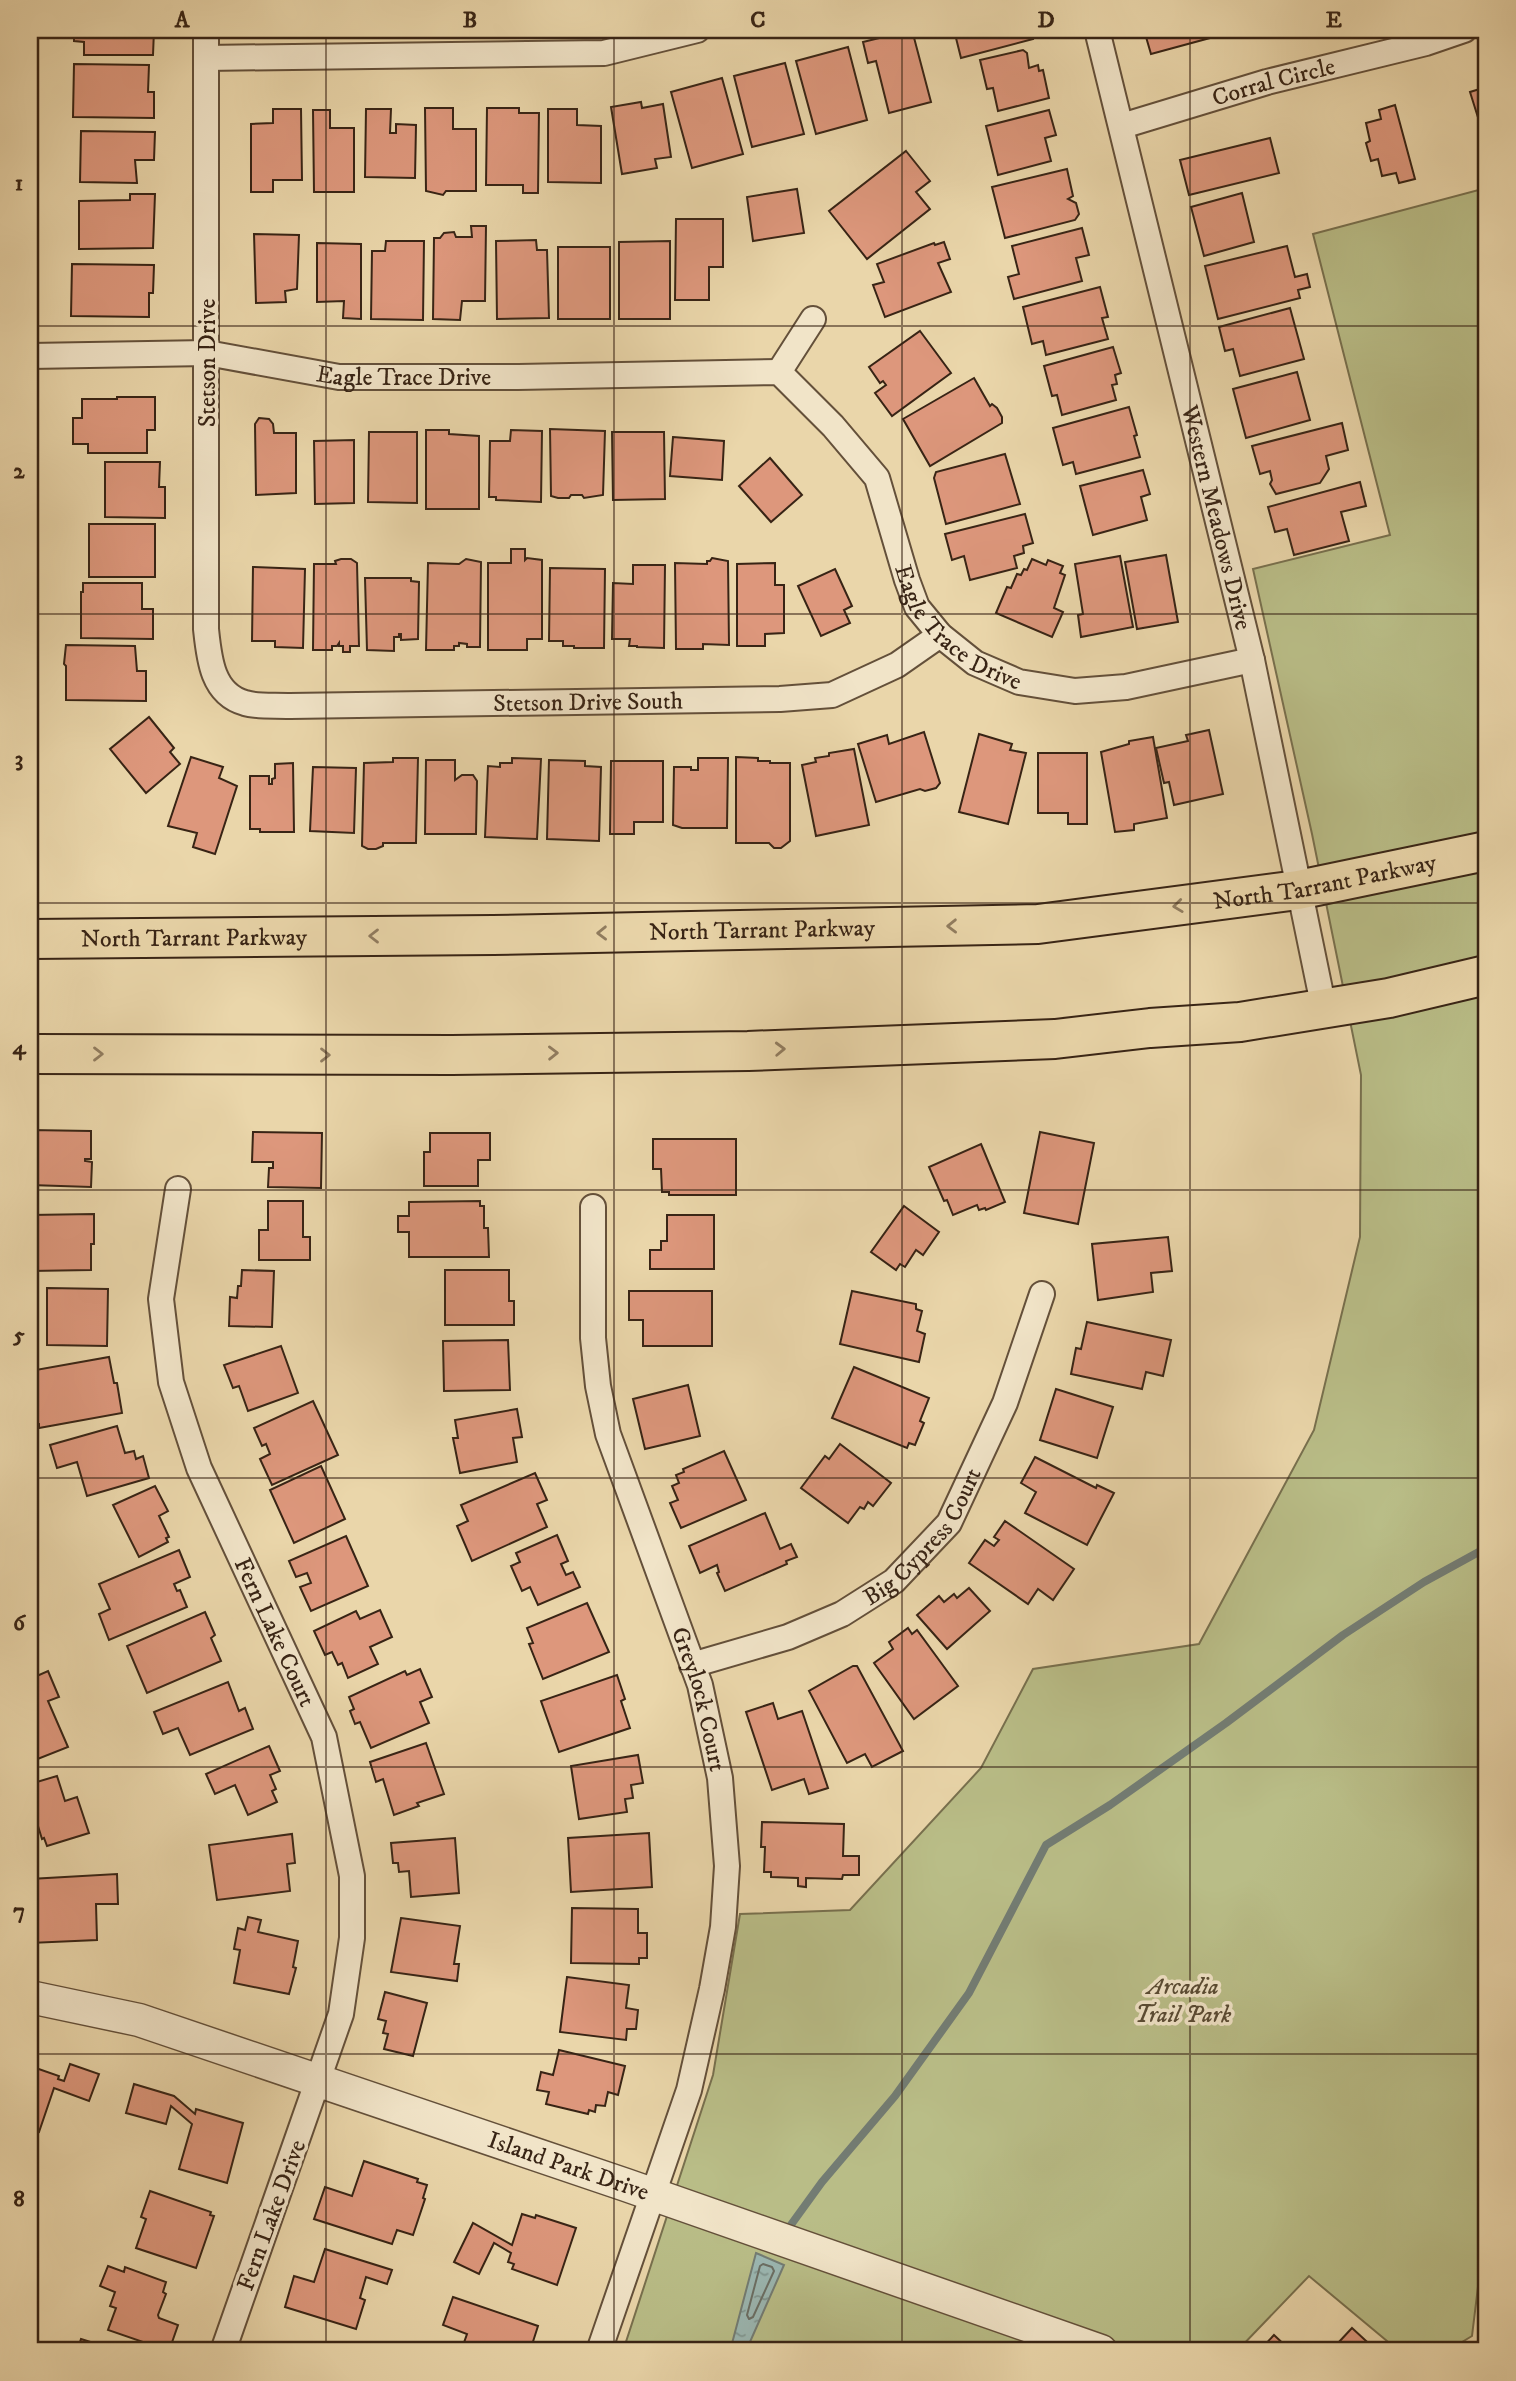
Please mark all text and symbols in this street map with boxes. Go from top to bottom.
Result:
text: A [174,6,191,35]
text: B [463,6,477,35]
text: C [750,6,766,35]
text: D [1037,6,1055,35]
text: E [1326,6,1342,35]
street label: Corral Circle [1209,52,1339,114]
text: 1 [15,169,23,198]
street label: Stetson Drive [193,299,223,427]
street label: Eagle Trace Drive [314,359,491,394]
street label: Western Meadows Drive [1174,401,1258,633]
text: 2 [13,457,25,486]
street label: Eagle Trace Drive [887,561,1026,697]
street label: Stetson Drive South [493,686,684,719]
text: 3 [15,745,23,774]
street label: North Tarrant Parkway [1211,848,1440,917]
one-way arrow [1172,898,1184,913]
street label: North Tarrant Parkway [648,913,876,948]
one-way arrow [946,918,957,933]
street label: North Tarrant Parkway [81,923,308,955]
one-way arrow [596,925,607,941]
one-way arrow [369,928,379,944]
text: 4 [12,1033,27,1062]
one-way arrow [775,1042,786,1057]
one-way arrow [93,1046,104,1062]
one-way arrow [548,1046,559,1061]
one-way arrow [321,1047,331,1063]
text: 5 [12,1321,25,1350]
street label: Big Cypress Court [858,1463,989,1613]
street label: Fern Lake Court [227,1553,322,1712]
text: 6 [13,1609,27,1638]
street label: Greylock Court [664,1623,732,1774]
text: 7 [13,1897,25,1926]
park label: Arcadia Trail Park [1135,1972,1231,2030]
street label: Island Park Drive [484,2125,653,2208]
street label: Fern Lake Drive [231,2136,313,2295]
text: 8 [13,2185,25,2214]

